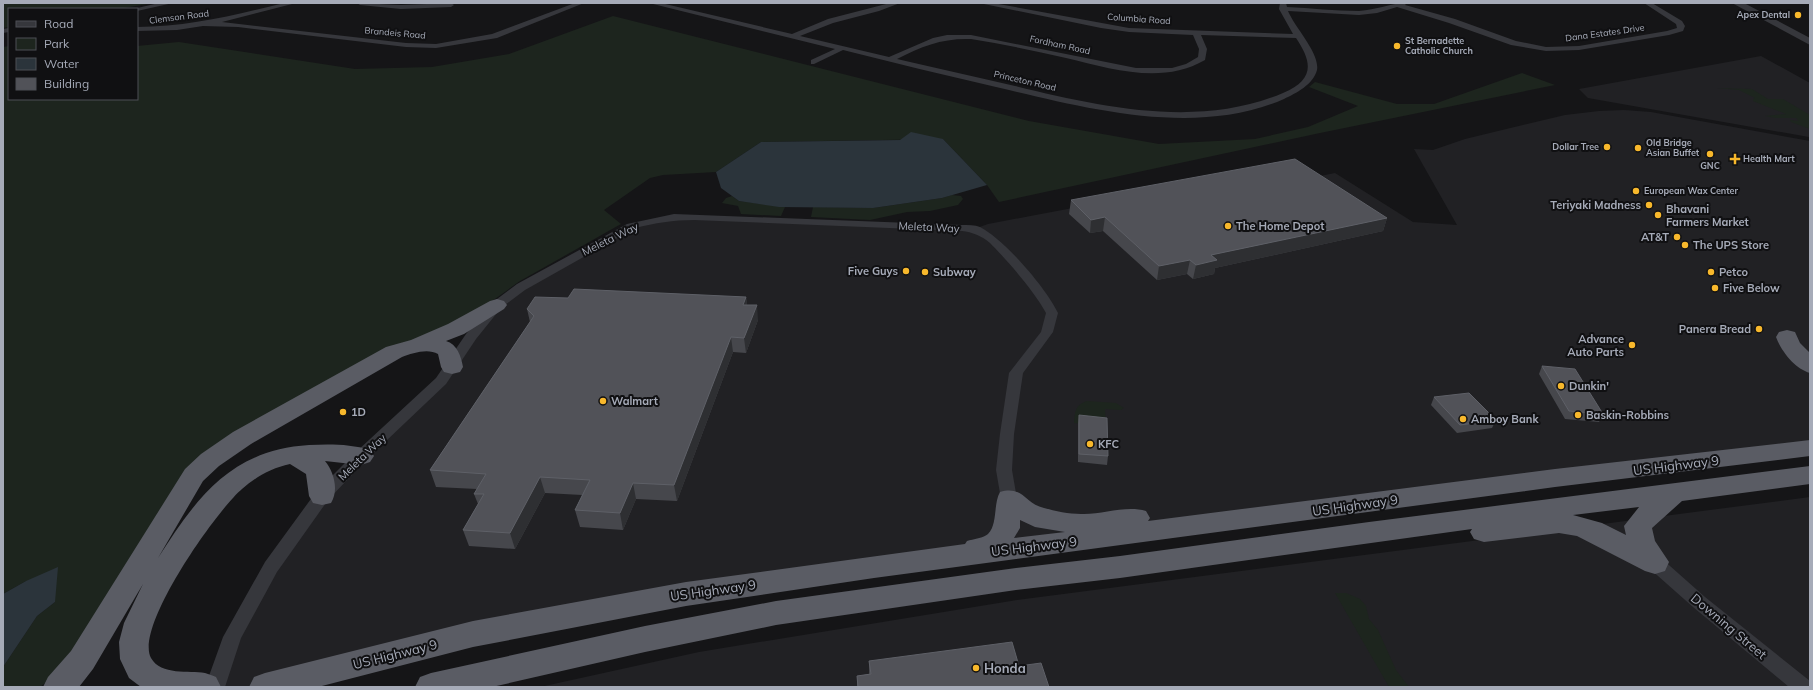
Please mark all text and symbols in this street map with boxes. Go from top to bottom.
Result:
street label: Clemson Road [148,7,210,26]
legend [8,8,138,100]
place label: Apex Dental [1737,9,1790,20]
marker: Apex Dental [1793,10,1803,20]
street label: Columbia Road [1107,11,1171,26]
text: Road [44,16,73,31]
street label: Dana Estates Drive [1565,21,1645,44]
street label: Brandeis Road [364,24,426,41]
street label: Fordham Road [1029,33,1091,56]
place label: St Bernadette Catholic Church [1405,35,1473,56]
text: Park [44,36,70,51]
marker: St Bernadette Catholic Church [1392,41,1402,51]
text: Water [44,56,80,71]
street label: Princeton Road [993,68,1057,93]
text: Building [44,76,89,91]
place label: Old Bridge Asian Buffet [1646,137,1700,158]
place label: Dollar Tree [1552,141,1599,152]
marker: Dollar Tree [1602,142,1612,152]
marker: Old Bridge Asian Buffet [1633,143,1643,153]
marker: GNC [1705,149,1715,159]
place label: Health Mart [1743,153,1795,164]
marker: Health Mart [1730,154,1740,164]
place label: GNC [1700,160,1720,171]
place label: European Wax Center [1644,185,1739,196]
marker: European Wax Center [1631,186,1641,196]
place label: Teriyaki Madness [1550,198,1641,212]
marker: Teriyaki Madness [1644,200,1654,210]
place label: Bhavani Farmers Market [1666,202,1749,229]
marker: Bhavani Farmers Market [1653,210,1663,220]
street label: Meleta Way [898,218,960,236]
street label: Meleta Way [579,219,641,259]
place label: The Home Depot [1236,219,1324,233]
marker: The Home Depot [1223,221,1233,231]
place label: AT&T [1641,230,1669,244]
marker: AT&T [1672,232,1682,242]
place label: The UPS Store [1693,238,1769,252]
marker: The UPS Store [1680,240,1690,250]
place label: Five Guys [848,264,898,278]
place label: Subway [933,265,976,279]
place label: Petco [1719,265,1749,279]
marker: Five Guys [901,266,911,276]
marker: Subway [920,267,930,277]
marker: Petco [1706,267,1716,277]
place label: Five Below [1723,281,1780,295]
marker: Five Below [1710,283,1720,293]
place label: Panera Bread [1679,322,1751,336]
marker: Panera Bread [1754,324,1764,334]
place label: Advance Auto Parts [1567,332,1624,359]
marker: Advance Auto Parts [1627,340,1637,350]
place label: Dunkin' [1569,379,1609,393]
marker: Dunkin' [1556,381,1566,391]
place label: Walmart [611,394,658,408]
marker: Walmart [598,396,608,406]
place label: 1D [351,405,366,419]
marker: 1D [338,407,348,417]
place label: Baskin-Robbins [1586,408,1670,422]
marker: Baskin-Robbins [1573,410,1583,420]
place label: Amboy Bank [1471,412,1539,426]
marker: Amboy Bank [1458,414,1468,424]
street label: Meleta Way [335,431,389,483]
place label: KFC [1098,437,1119,451]
marker: KFC [1085,439,1095,449]
street label: US Highway 9 [1632,452,1720,478]
street label: US Highway 9 [1311,491,1399,519]
street label: US Highway 9 [990,533,1078,559]
street label: US Highway 9 [669,576,757,604]
street label: Downing Street [1688,590,1770,663]
street label: US Highway 9 [351,636,439,672]
place label: Honda [984,660,1026,676]
marker: Honda [971,663,981,673]

